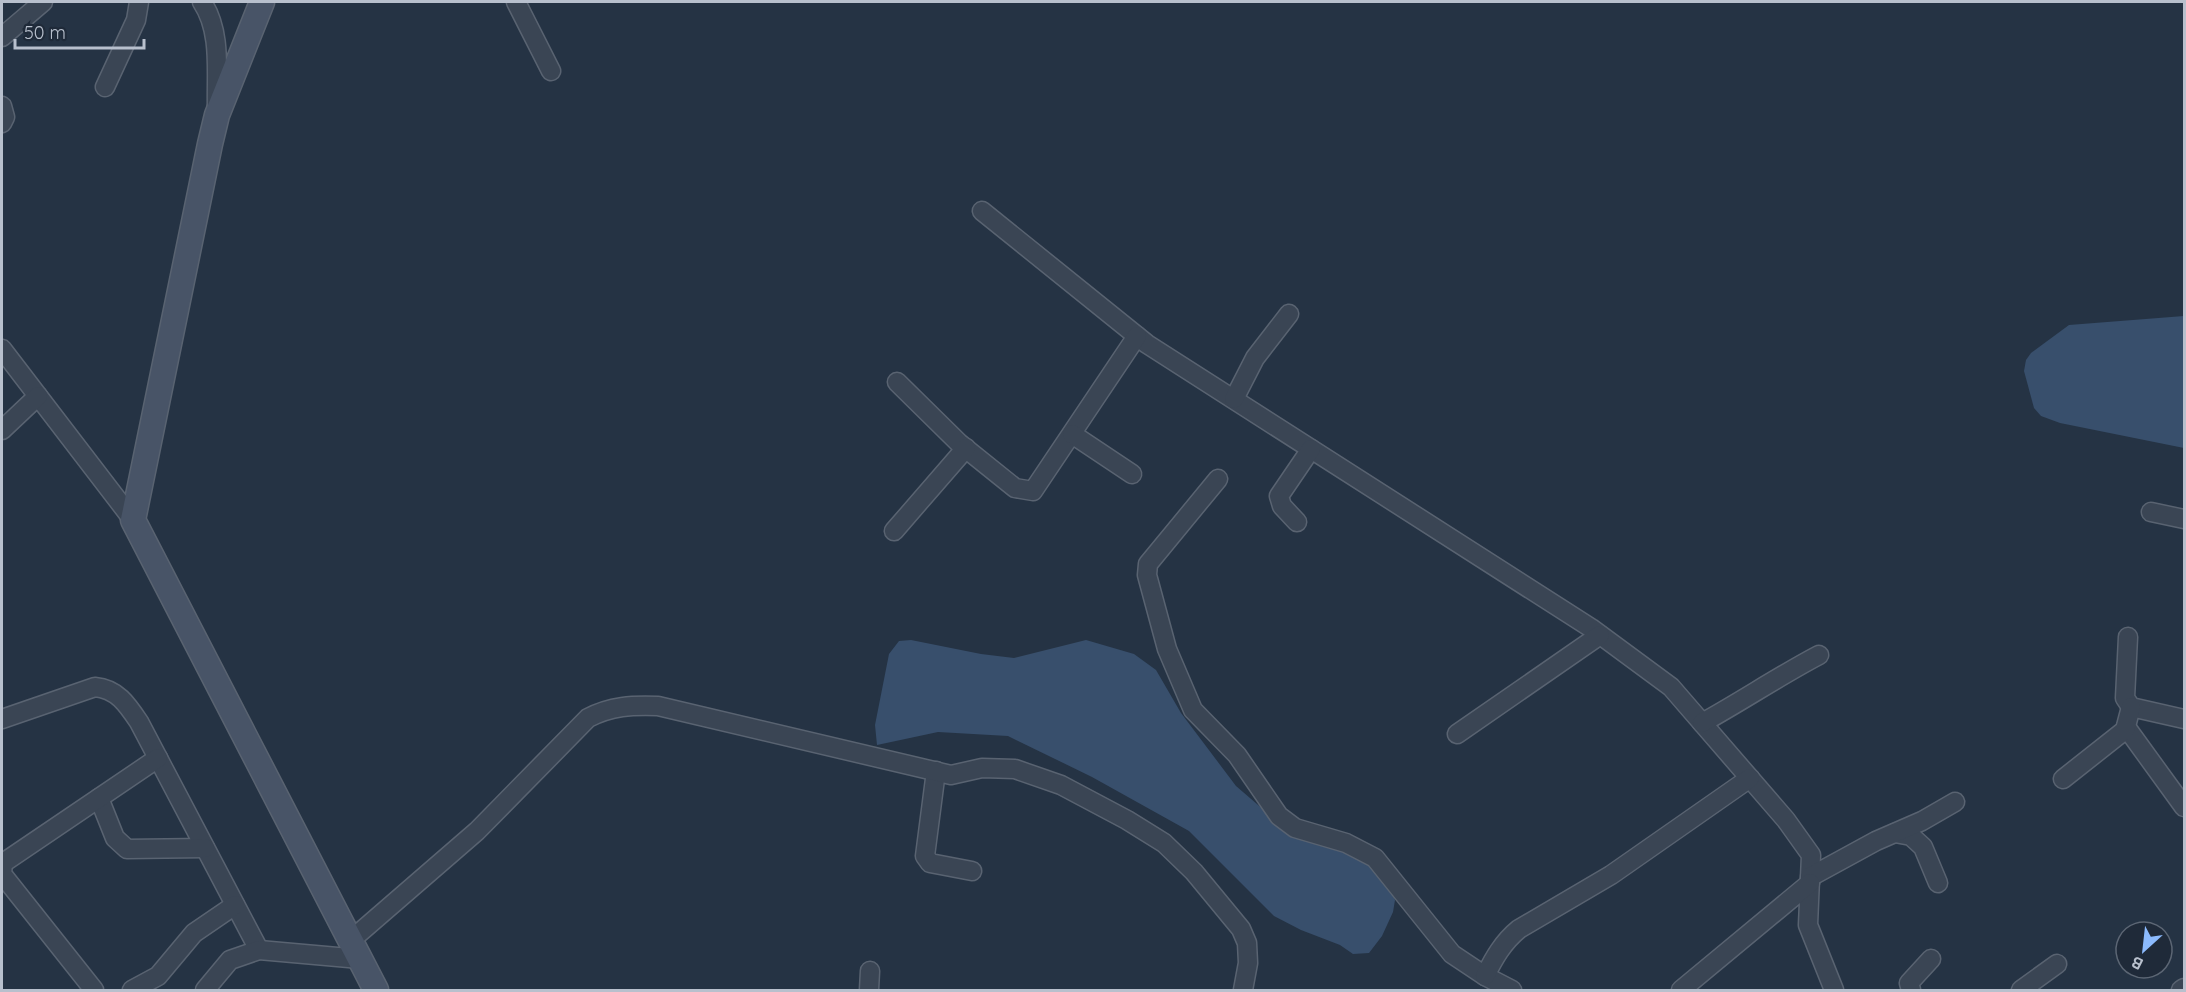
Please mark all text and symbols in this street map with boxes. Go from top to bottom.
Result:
scale bar [15,12,144,50]
text: 50 m [24,21,66,44]
north arrow [2114,920,2174,980]
text: B [2128,952,2146,975]

